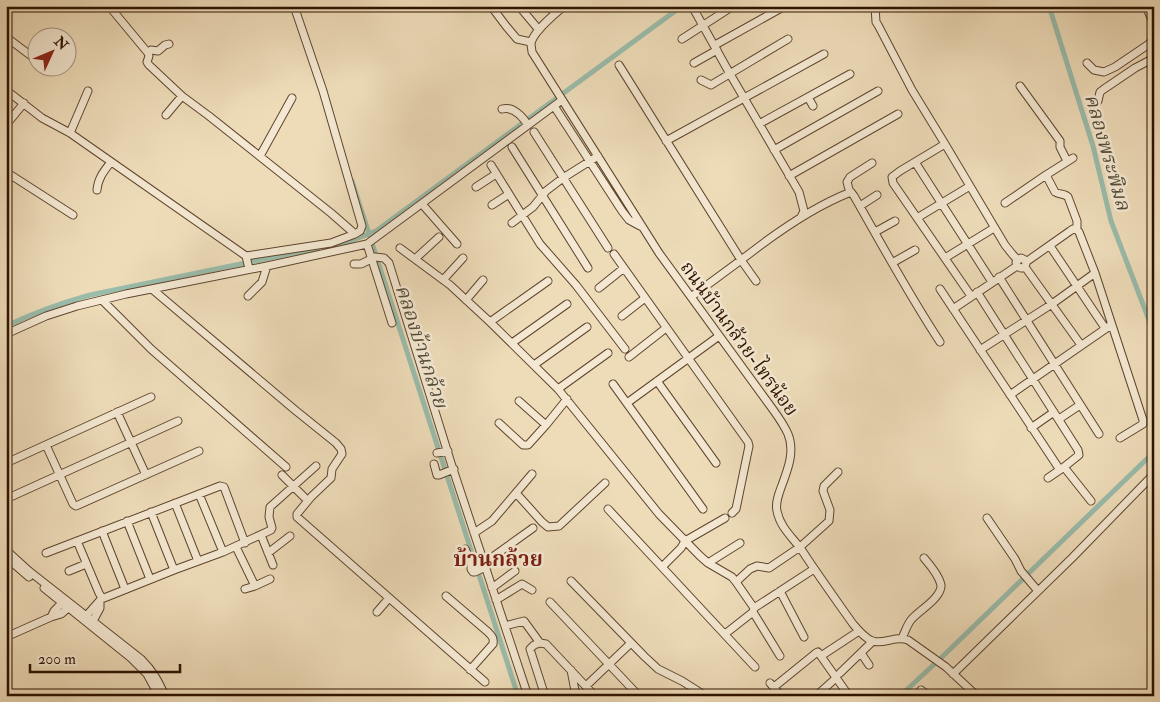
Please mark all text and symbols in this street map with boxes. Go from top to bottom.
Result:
north arrow [28,28,78,78]
text: N [50,32,72,54]
water label: คลองพระพิมล [1079,91,1136,214]
street label: ถนนบ้านกล้วย-ไทรน้อย [675,255,805,421]
water label: คลองบ้านกล้วย [390,281,454,412]
district label: บ้านกล้วย [453,546,543,573]
scale bar [30,642,180,674]
text: 200 m [38,650,76,669]

